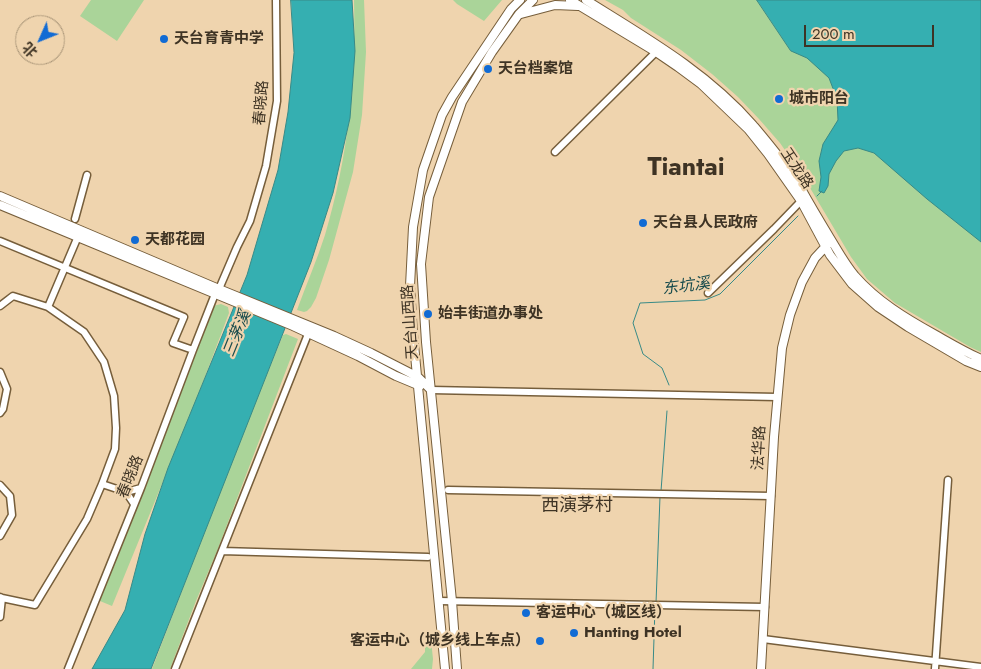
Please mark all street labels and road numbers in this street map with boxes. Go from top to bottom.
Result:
street label: 春晓路 [251,80,273,126]
street label: 玉龙路 [776,145,816,193]
street label: 天台山西路 [399,284,423,360]
street label: 法华路 [750,425,770,471]
street label: 春晓路 [114,453,148,501]

